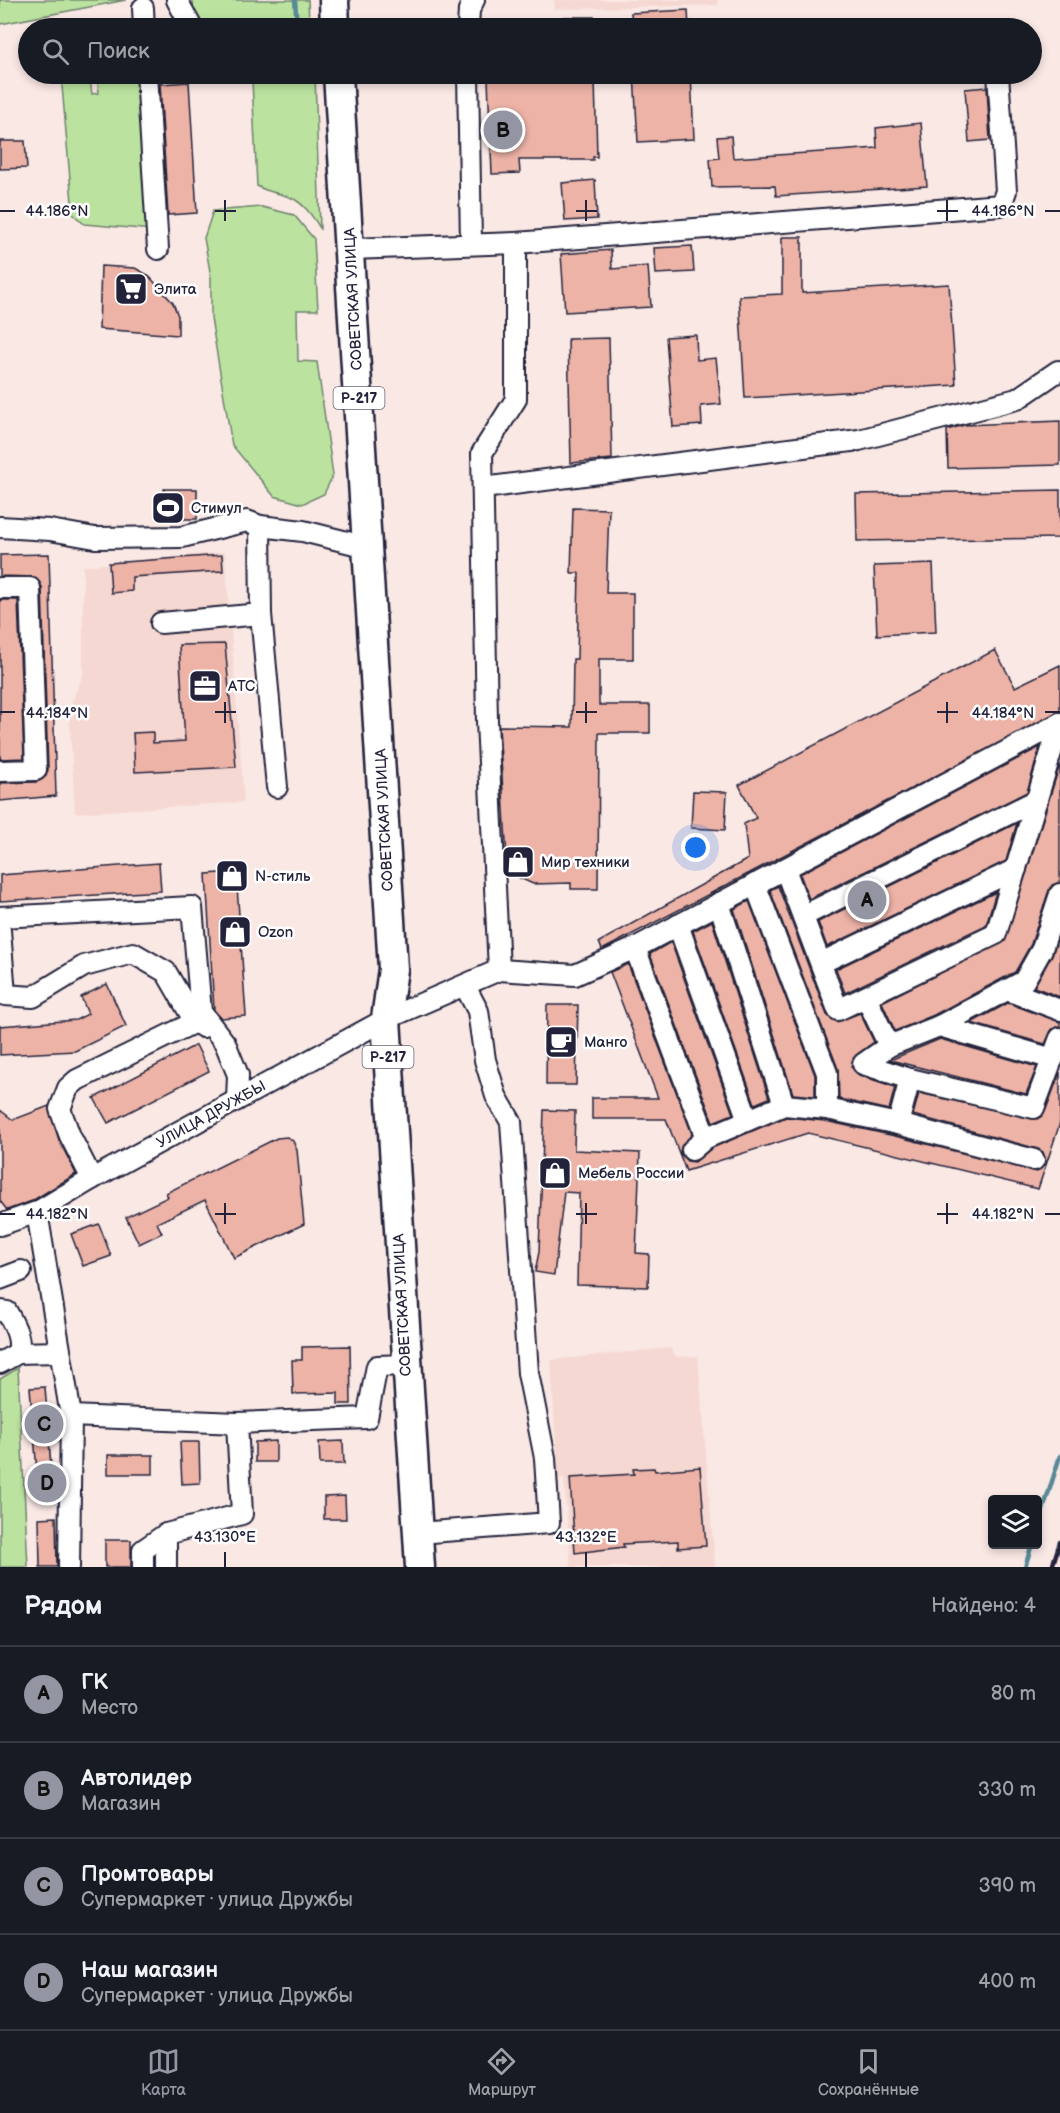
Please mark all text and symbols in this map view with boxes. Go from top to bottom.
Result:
search box [18,18,1042,84]
icon: search [39,35,72,68]
text: Поиск [87,38,150,65]
pin: B [484,108,522,152]
text: 44.186°N [26,202,88,221]
text: 44.186°N [972,202,1034,221]
street label: СОВЕТСКАЯ УЛИЦА [340,226,367,371]
supermarket icon: Элита [113,271,149,307]
place label: Элита [154,280,197,299]
road number: Р-217 [334,387,385,409]
sports icon: Стимул [150,490,186,526]
place label: Стимул [191,499,242,518]
office icon: АТС [187,668,223,704]
place label: АТС [227,677,255,696]
text: 44.184°N [26,704,88,723]
text: 44.184°N [972,704,1034,723]
street label: СОВЕТСКАЯ УЛИЦА [371,747,398,892]
your location [681,833,710,862]
shop icon: Мир техники [500,844,536,880]
place label: Мир техники [541,853,630,872]
shop icon: N-стиль [214,858,250,894]
place label: N-стиль [255,867,311,886]
pin: A [848,878,886,922]
shop icon: Ozon [217,914,253,950]
place label: Ozon [258,923,293,942]
cafe icon: Манго [543,1024,579,1060]
place label: Манго [584,1033,627,1052]
road number: Р-217 [362,1046,414,1068]
street label: УЛИЦА ДРУЖБЫ [153,1077,269,1152]
shop icon: Мебель России [537,1155,573,1191]
place label: Мебель России [578,1164,684,1183]
text: 44.182°N [26,1205,88,1224]
text: 44.182°N [972,1205,1034,1224]
street label: СОВЕТСКАЯ УЛИЦА [389,1232,416,1377]
pin: C [24,1402,63,1446]
pin: D [28,1460,66,1506]
map controls [988,1495,1042,1549]
button: layers [988,1495,1042,1549]
text: 43.130°E [194,1528,256,1547]
text: 43.132°E [555,1528,617,1547]
text: Рядом [24,1591,102,1622]
text: Найдено: 4 [931,1594,1036,1618]
text: ГК [81,1669,108,1696]
text: A [37,1682,50,1706]
text: 80 m [991,1682,1036,1706]
text: Место [81,1696,138,1720]
text: Автолидер [81,1765,192,1792]
text: B [36,1778,51,1802]
text: 330 m [978,1778,1036,1802]
text: Магазин [81,1792,161,1816]
text: Промтовары [81,1861,214,1888]
text: C [36,1874,51,1898]
text: 390 m [978,1874,1036,1898]
text: Супермаркет · улица Дружбы [81,1888,353,1912]
text: Наш магазин [81,1957,218,1984]
text: D [37,1970,50,1994]
text: 400 m [978,1970,1036,1994]
text: Супермаркет · улица Дружбы [81,1984,353,2008]
tab: Карта [141,2045,186,2100]
tab: Маршрут [468,2045,536,2100]
tab: Сохранённые [818,2045,919,2100]

